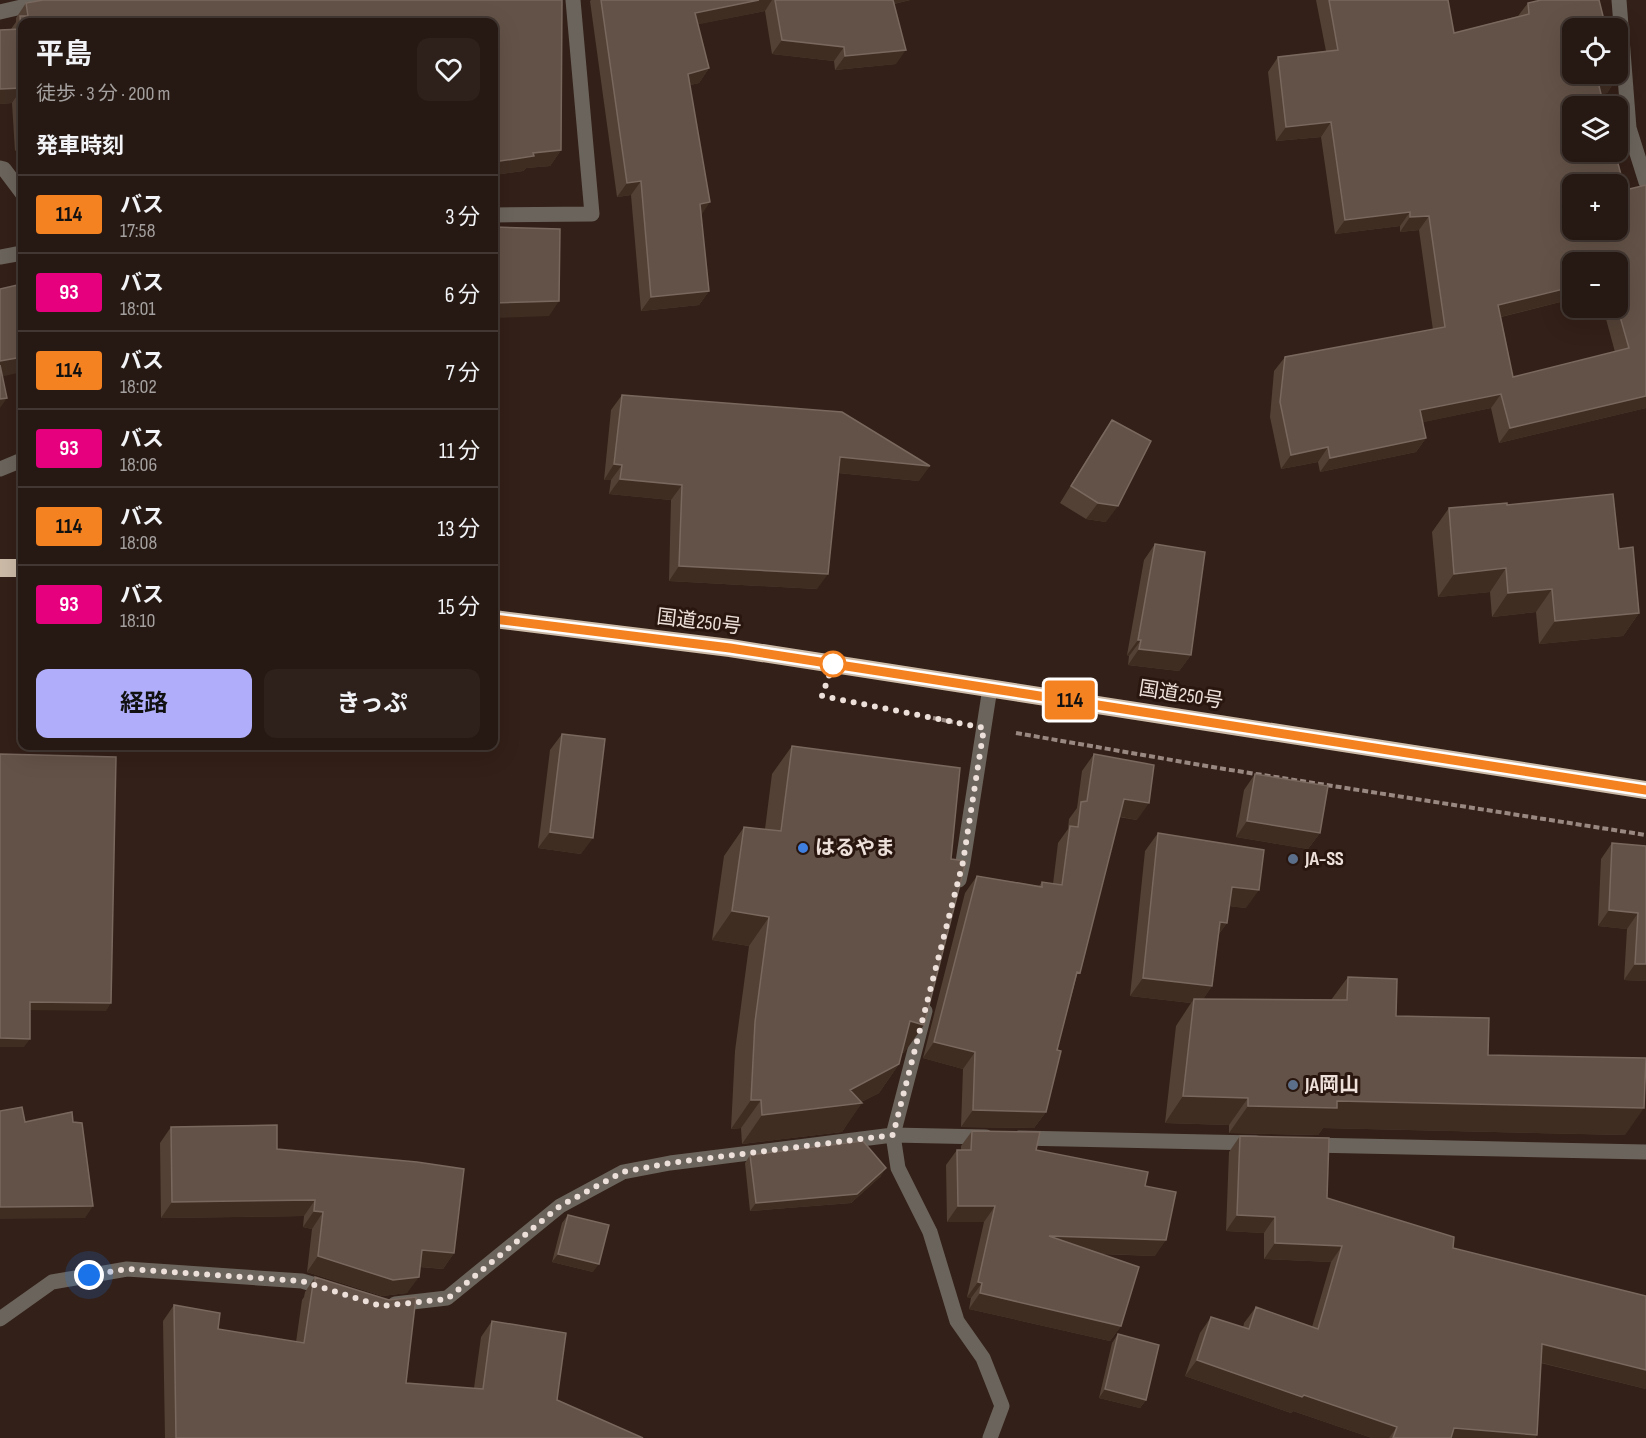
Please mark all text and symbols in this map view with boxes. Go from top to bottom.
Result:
map controls [1562,18,1628,318]
button: locate [1562,18,1628,84]
text: 平島 [36,38,92,71]
button: heart [417,38,480,101]
text: 徒歩 · 3 分 · 200 m [36,82,170,106]
button: layers [1562,96,1628,162]
text: 発車時刻 [36,133,124,160]
button: + [1562,174,1628,240]
text: バス [120,192,164,219]
text: 114 [56,202,82,227]
text: 3 分 [445,204,480,231]
text: 17:58 [120,219,155,243]
button: − [1562,252,1628,318]
text: バス [120,270,164,297]
text: 93 [59,280,79,305]
text: 6 分 [445,282,480,309]
text: 18:01 [120,297,155,321]
text: バス [120,348,164,375]
text: 114 [56,358,82,383]
text: 7 分 [446,360,480,387]
text: 18:02 [120,375,157,399]
text: バス [120,426,164,453]
text: 93 [59,436,79,461]
text: 11 分 [439,438,480,465]
text: 18:06 [120,453,157,477]
text: バス [120,504,164,531]
text: 114 [56,514,82,539]
text: 13 分 [438,516,480,543]
text: 18:08 [120,531,157,555]
text: バス [120,582,164,609]
text: 93 [59,592,79,617]
text: 15 分 [438,594,480,621]
street label: 国道250号 [655,605,743,639]
text: 18:10 [120,609,155,633]
unlabelled marker [820,651,846,677]
button: 経路 [36,669,252,738]
button: きっぷ [264,669,480,738]
street label: 国道250号 [1137,676,1225,714]
line badge: 114 [1036,680,1104,720]
text: 114 [1057,688,1083,713]
place label: はるやま [815,836,895,860]
marker: はるやま [796,841,810,855]
place label: JA-SS [1304,847,1344,871]
marker: JA-SS [1286,852,1300,866]
place label: JA岡山 [1304,1073,1359,1097]
marker: JA岡山 [1286,1078,1300,1092]
your location [74,1260,104,1290]

